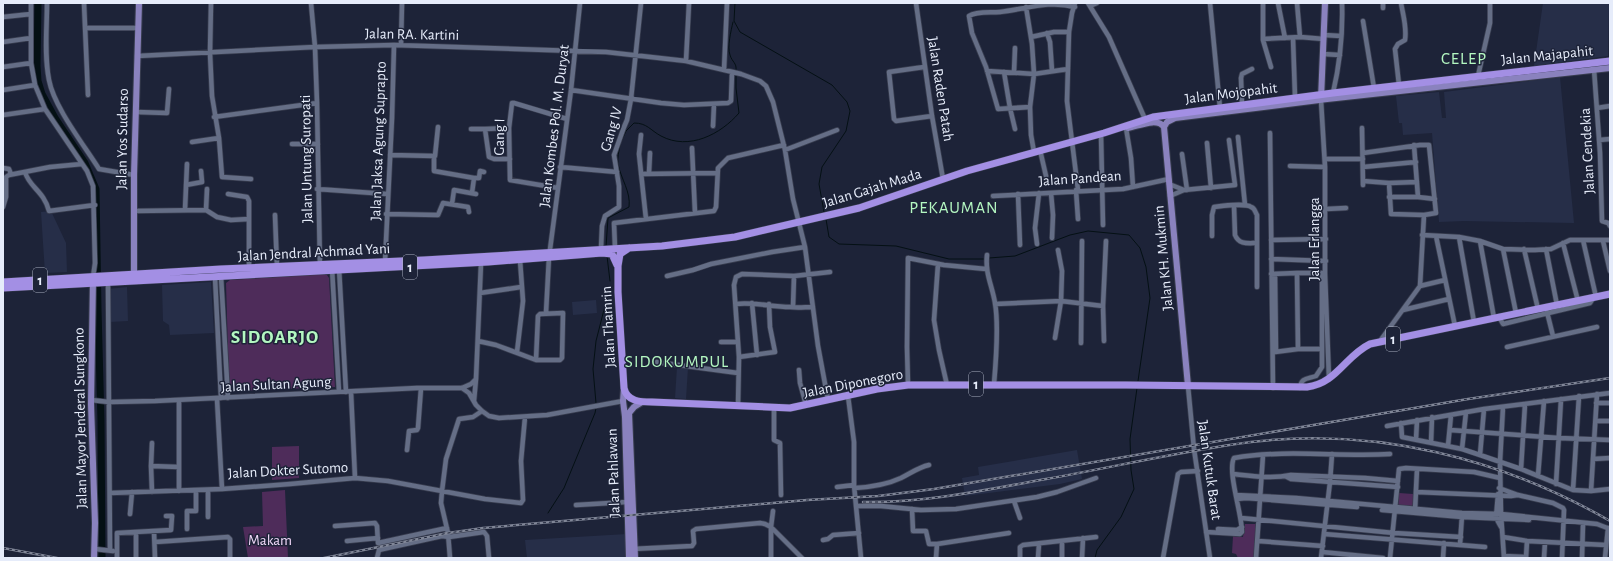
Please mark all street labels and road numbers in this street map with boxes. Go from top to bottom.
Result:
street label: Jalan RA. Kartini [365,26,459,43]
street label: Jalan Raden Patah [925,36,956,142]
street label: Jalan Majapahit [1500,43,1594,68]
street label: Jalan Kombes Pol. M. Duryat [537,44,572,208]
street label: Jalan Jaksa Agung Suprapto [368,61,389,221]
street label: Jalan Mojopahit [1184,80,1278,107]
street label: Jalan Yos Sudarso [114,88,131,190]
street label: Jalan Untung Suropati [298,95,315,223]
street label: Gang IV [598,105,625,153]
street label: Jalan Cendekia [1578,107,1597,194]
street label: Gang I [492,118,507,156]
street label: Jalan Gajah Mada [821,166,923,211]
street label: Jalan Pandean [1038,168,1122,189]
street label: Jalan Erlangga [1307,197,1322,281]
street label: Jalan KH. Mukmin [1151,205,1176,311]
street label: Jalan Jendral Achmad Yani [237,241,391,264]
road number: 1 [403,255,417,279]
road number: 1 [33,268,47,292]
street label: Jalan Thamrin [599,286,618,368]
street label: Jalan Mayor Jenderal Sungkono [71,327,90,509]
road number: 1 [1386,327,1400,351]
street label: Jalan Diponegoro [802,366,904,401]
road number: 1 [969,372,983,396]
street label: Jalan Sultan Agung [220,374,332,395]
street label: Jalan Kutuk Barat [1195,419,1224,521]
street label: Jalan Pahlawan [604,428,623,518]
street label: Jalan Dokter Sutomo [227,460,349,481]

